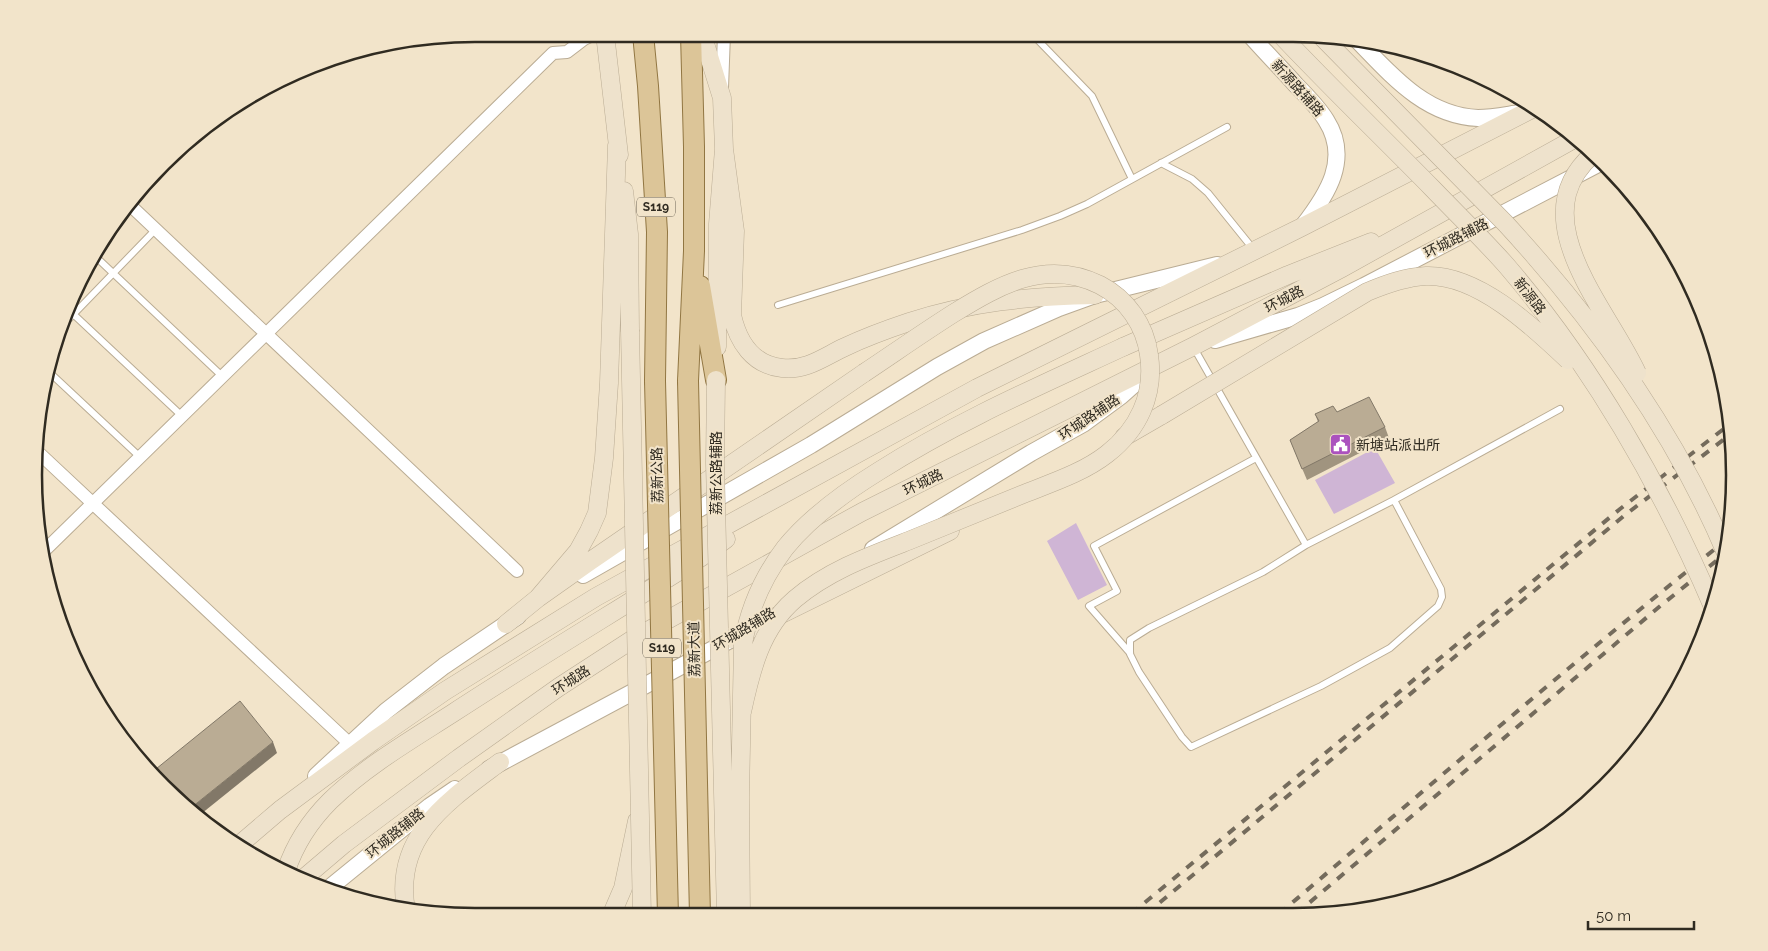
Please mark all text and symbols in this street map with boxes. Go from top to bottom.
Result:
street label: 新源路辅路 [1269,57,1327,119]
road number: S119 [637,198,675,216]
street label: 环城路辅路 [1421,215,1491,261]
street label: 新源路 [1511,275,1549,317]
street label: 环城路 [1262,282,1306,316]
street label: 环城路辅路 [1056,391,1122,443]
street label: 荔新公路辅路 [708,431,724,515]
public building icon: 新塘站派出所 [1328,433,1352,457]
place label: 新塘站派出所 [1356,437,1440,453]
street label: 荔新公路 [649,447,665,503]
street label: 环城路 [901,466,945,498]
street label: 环城路辅路 [710,604,778,654]
street label: 荔新大道 [686,621,702,677]
road number: S119 [643,638,681,658]
street label: 环城路 [549,662,593,698]
street label: 环城路辅路 [363,805,427,861]
scale bar [1588,898,1694,930]
text: 50 m [1596,907,1631,925]

